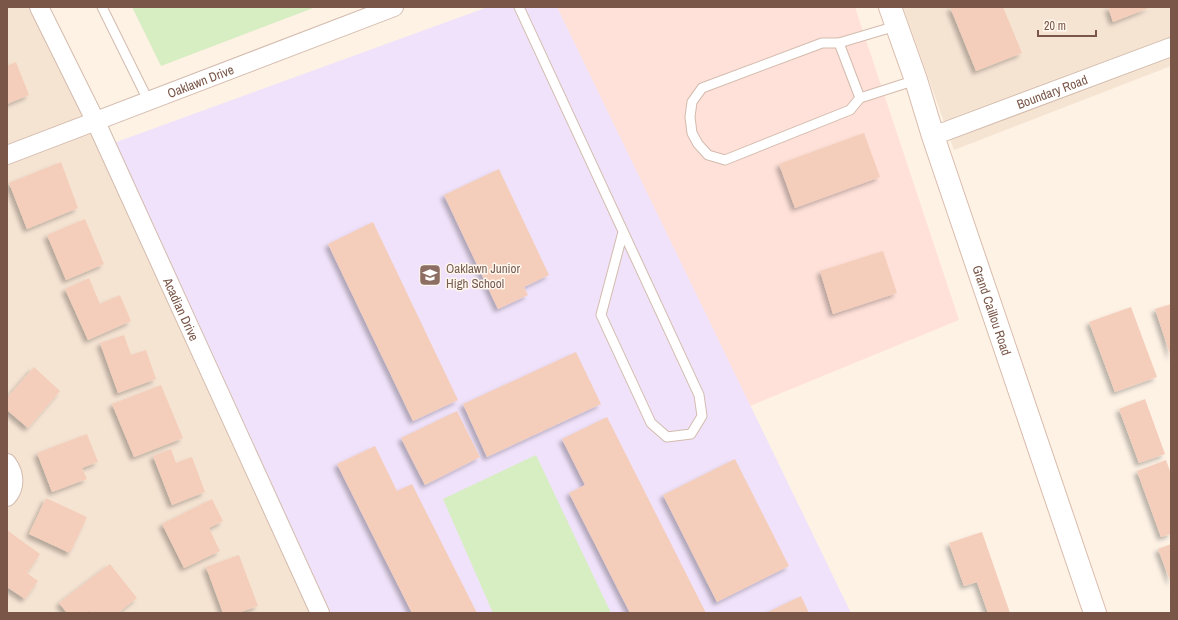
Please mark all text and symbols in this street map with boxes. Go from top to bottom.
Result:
scale bar [1038,12,1096,38]
text: 20 m [1044,18,1066,34]
street label: Oaklawn Drive [165,61,236,102]
street label: Boundary Road [1014,71,1090,113]
place label: Oaklawn Junior High School [446,260,521,292]
school or university icon: Oaklawn Junior High School [417,262,443,288]
street label: Grand Caillou Road [968,263,1015,358]
street label: Acadian Drive [159,274,203,344]

